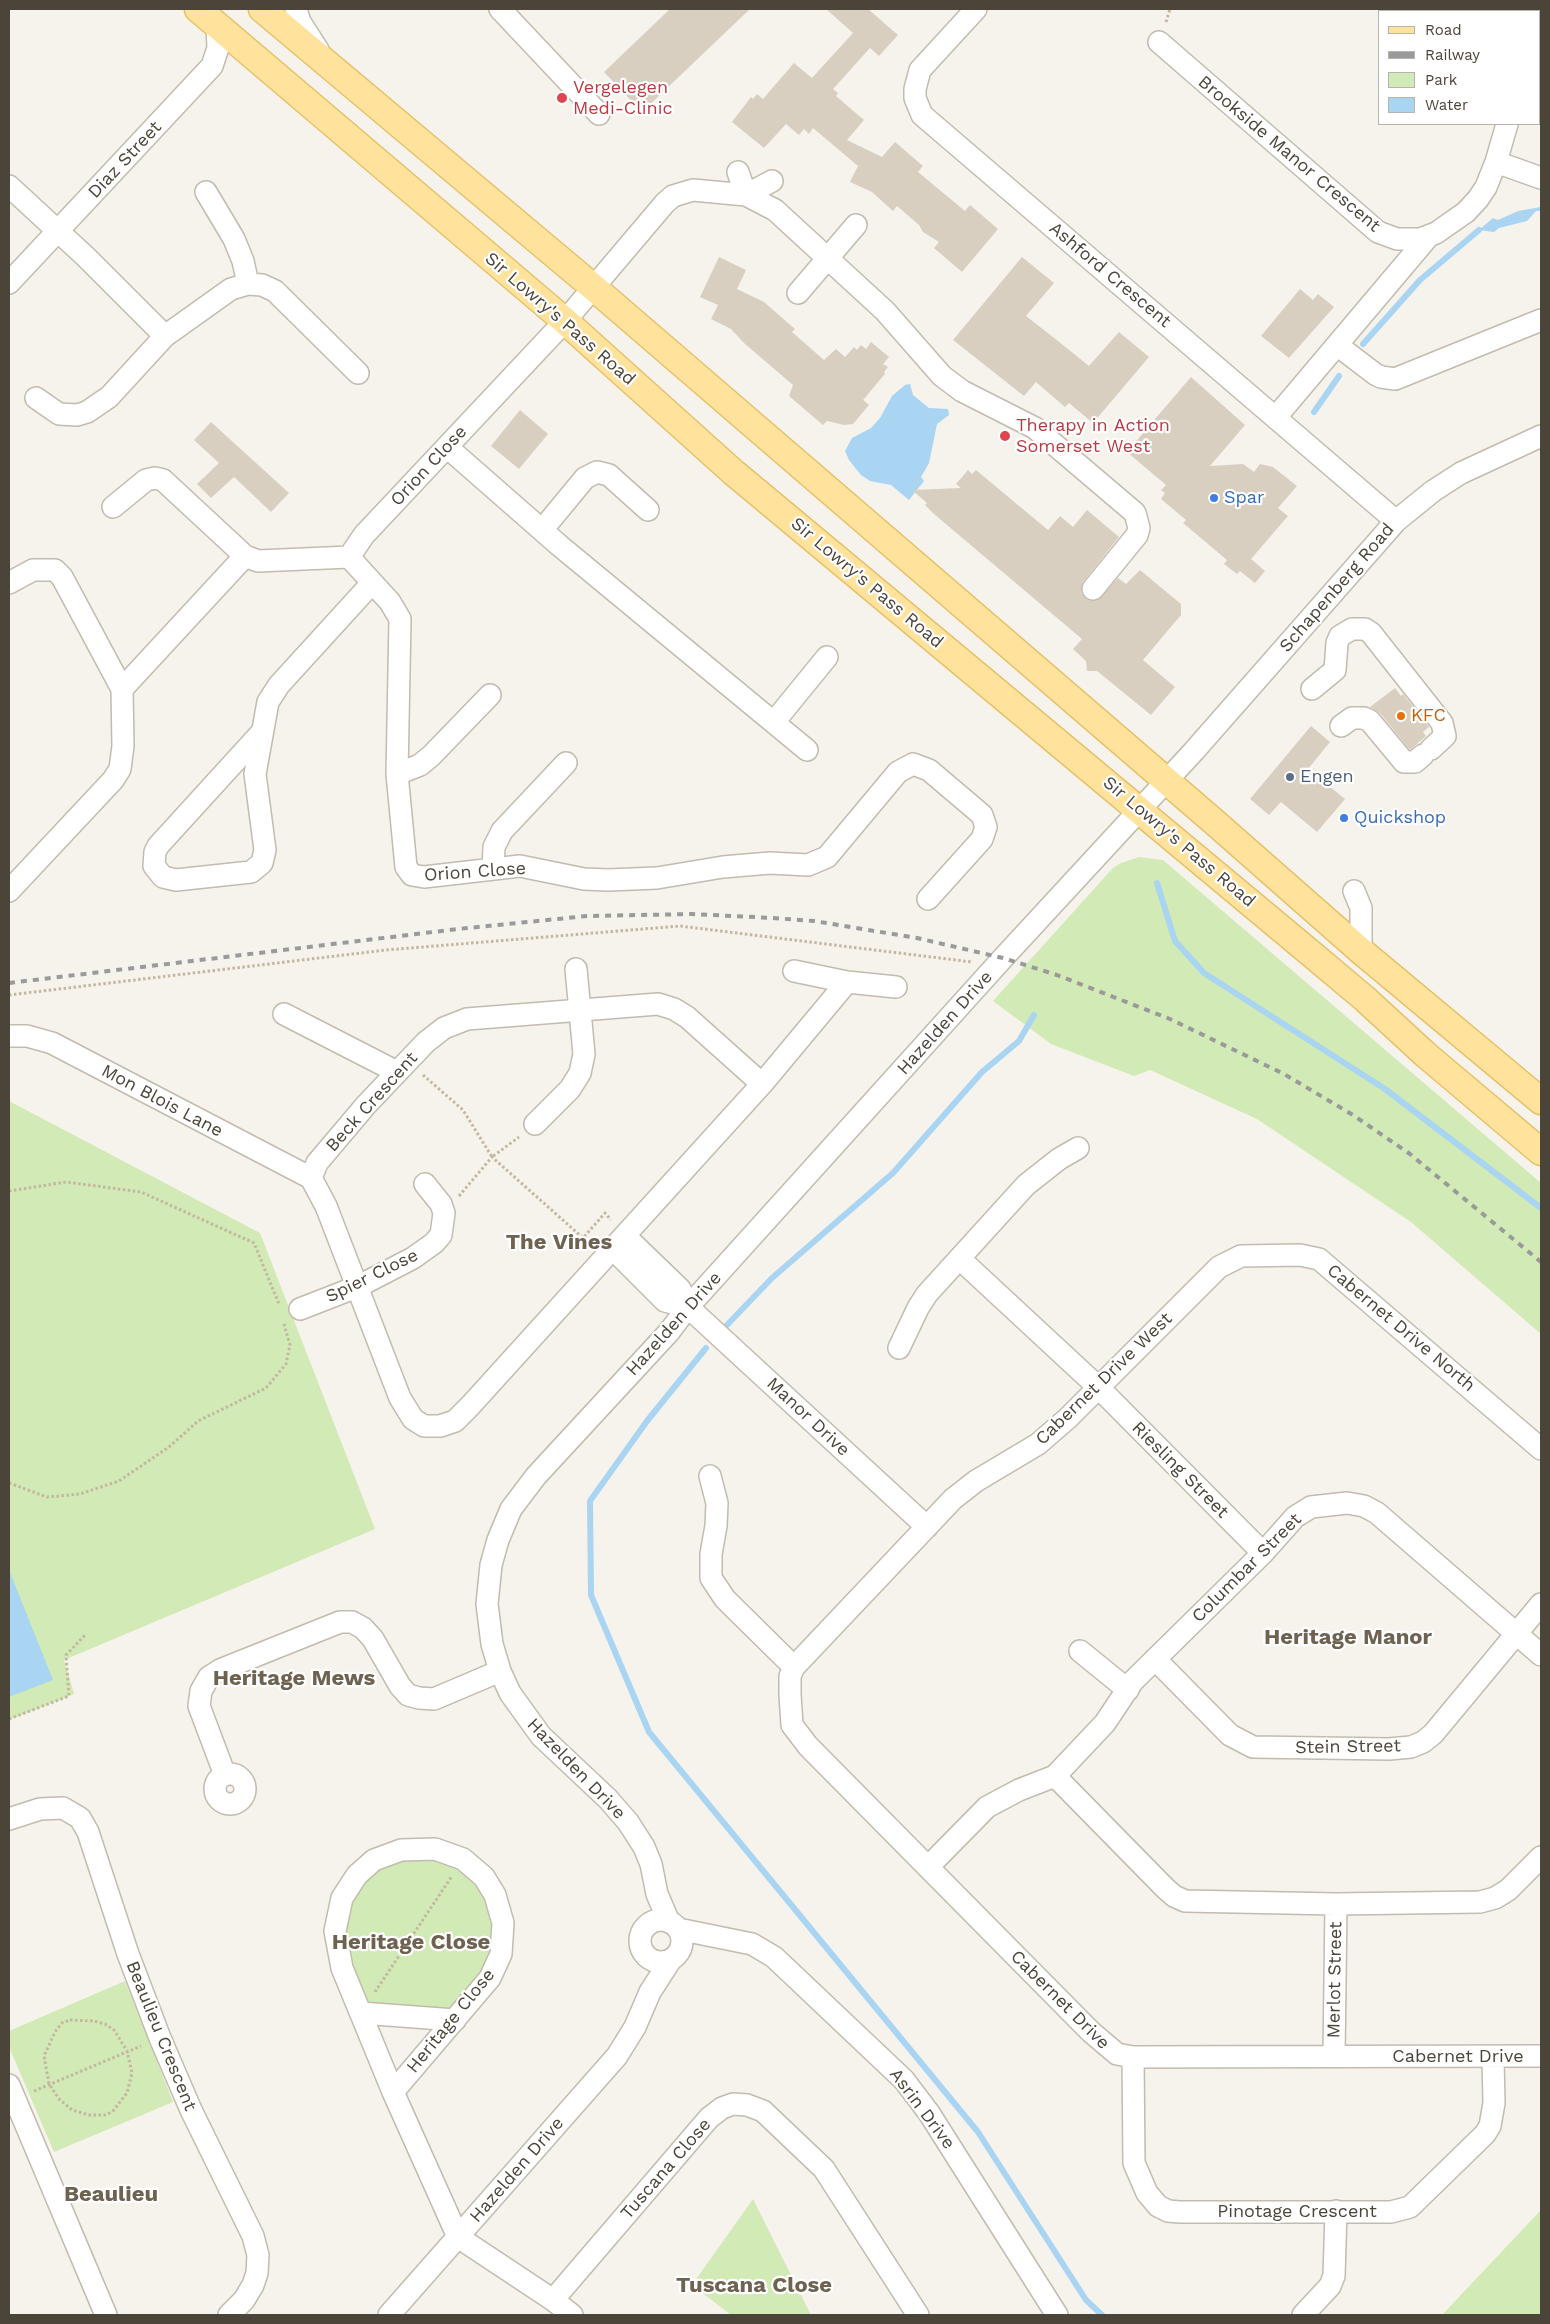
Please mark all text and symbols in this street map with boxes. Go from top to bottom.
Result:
legend [1378,10,1540,125]
text: Road [1425,21,1462,39]
text: Railway [1425,46,1480,64]
street label: Brookside Manor Crescent [1193,71,1385,237]
text: Park [1425,71,1457,89]
place label: Vergelegen Medi-Clinic [573,77,673,120]
marker: Vergelegen Medi-Clinic [555,91,569,105]
text: Water [1425,96,1468,114]
street label: Diaz Street [84,117,166,203]
street label: Ashford Crescent [1045,218,1175,332]
street label: Sir Lowry's Pass Road [480,248,640,390]
place label: Therapy in Action Somerset West [1016,415,1170,458]
street label: Orion Close [386,421,472,511]
marker: Therapy in Action Somerset West [998,429,1012,443]
place label: Spar [1224,487,1264,509]
marker: Spar [1208,492,1220,504]
street label: Sir Lowry's Pass Road [786,513,948,653]
street label: Schapenberg Road [1275,519,1399,657]
place label: KFC [1411,705,1446,727]
marker: KFC [1395,710,1407,722]
place label: Engen [1300,766,1354,788]
marker: Engen [1284,771,1296,783]
street label: Sir Lowry's Pass Road [1098,772,1260,912]
place label: Quickshop [1354,807,1446,829]
marker: Quickshop [1338,812,1350,824]
street label: Orion Close [423,858,527,886]
street label: Hazelden Drive [893,967,997,1079]
street label: Beck Crescent [322,1048,422,1156]
street label: Mon Blois Lane [98,1060,226,1142]
district label: The Vines [506,1230,612,1256]
street label: Spier Close [322,1244,422,1308]
street label: Cabernet Drive North [1323,1260,1479,1396]
street label: Hazelden Drive [622,1268,726,1380]
street label: Cabernet Drive West [1031,1308,1177,1450]
street label: Manor Drive [762,1373,854,1461]
street label: Riesling Street [1127,1417,1233,1523]
street label: Columbar Street [1188,1509,1306,1627]
district label: Heritage Manor [1264,1625,1432,1651]
district label: Heritage Mews [213,1666,375,1692]
street label: Hazelden Drive [522,1714,630,1824]
street label: Stein Street [1295,1735,1401,1759]
street label: Merlot Street [1323,1921,1347,2039]
district label: Heritage Close [332,1930,490,1956]
street label: Cabernet Drive [1006,1946,1114,2054]
street label: Beaulieu Crescent [121,1958,201,2114]
street label: Heritage Close [402,1964,500,2078]
street label: Cabernet Drive [1392,2046,1524,2068]
street label: Asrin Drive [885,2064,959,2154]
street label: Hazelden Drive [465,2113,569,2227]
street label: Tuscana Close [616,2114,716,2224]
district label: Beaulieu [64,2182,158,2208]
street label: Pinotage Crescent [1217,2201,1377,2223]
district label: Tuscana Close [676,2273,832,2299]

